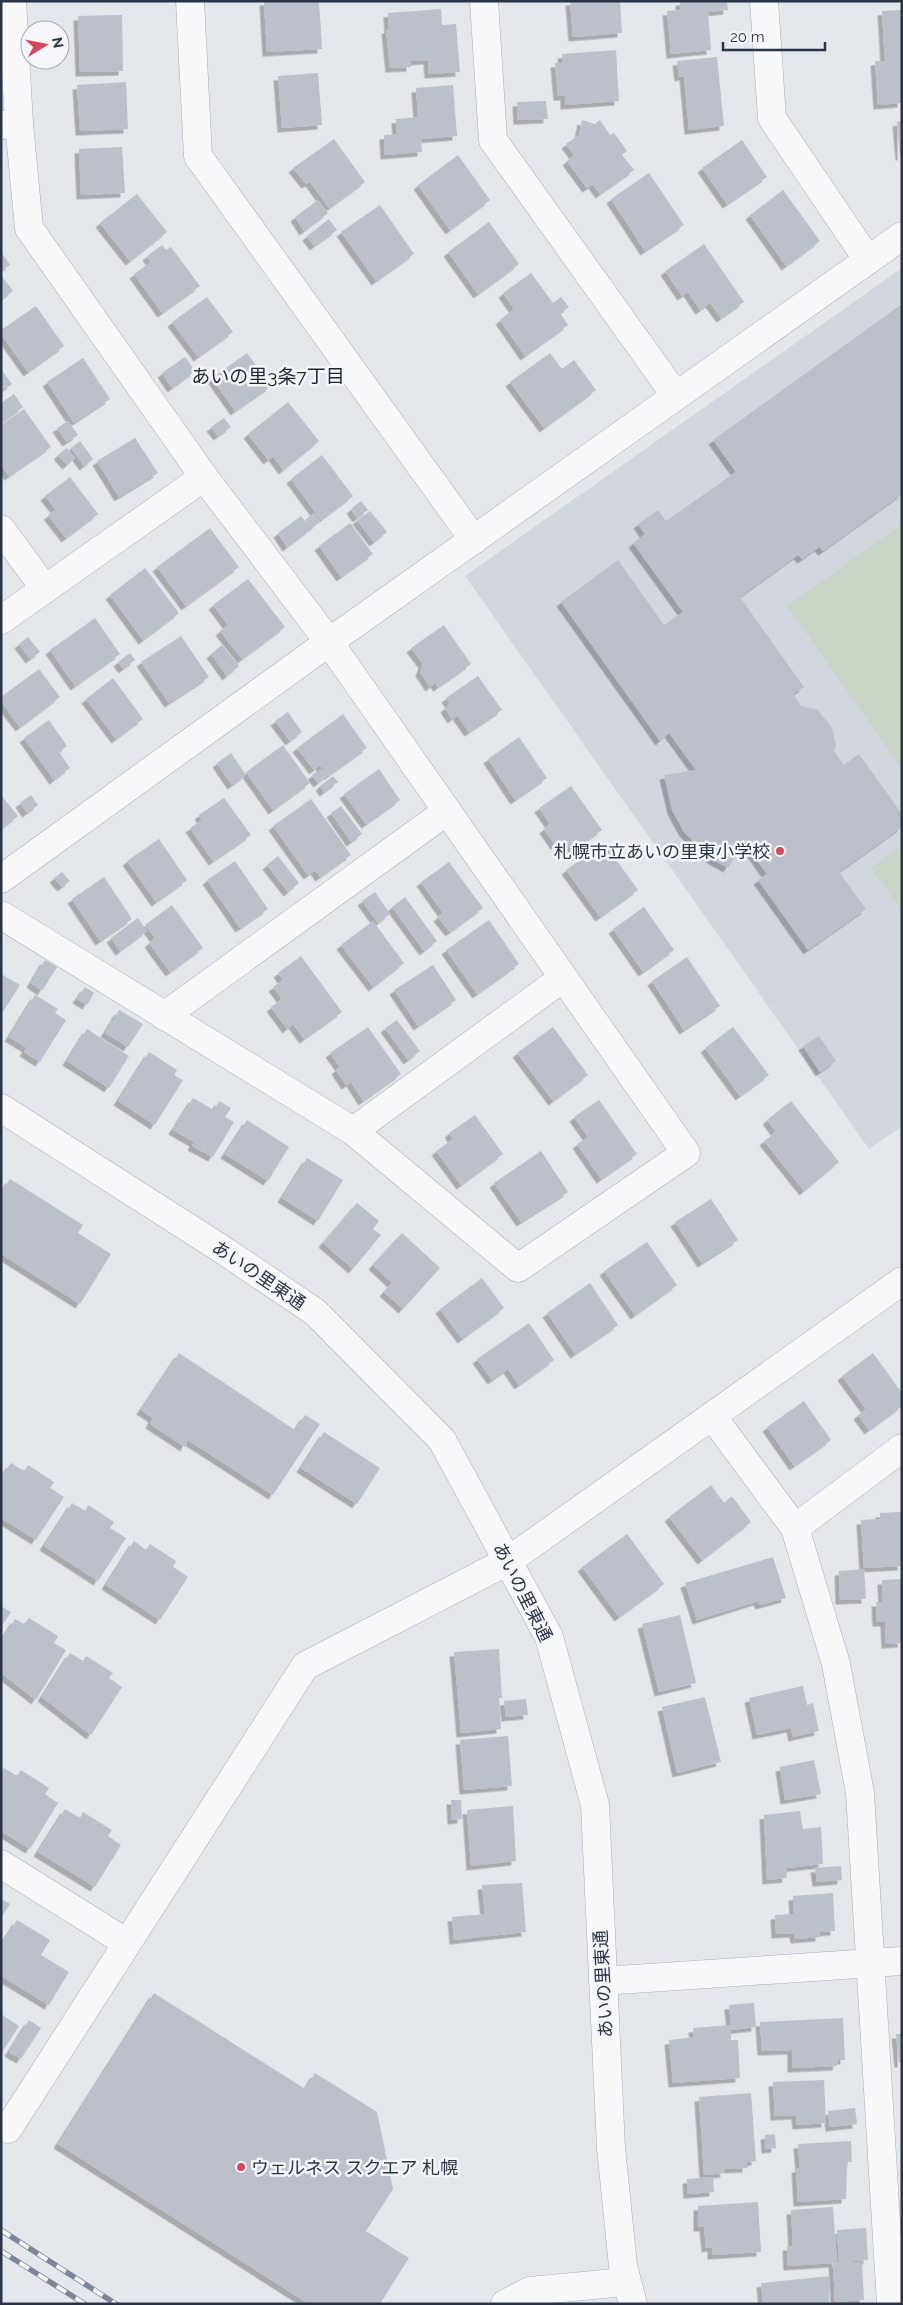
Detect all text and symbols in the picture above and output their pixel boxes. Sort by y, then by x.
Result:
north arrow [20,20,70,70]
scale bar [723,20,826,52]
text: 20 m [730,28,765,46]
text: N [49,36,67,49]
district label: あいの里3条7丁目 [191,365,345,387]
place label: 札幌市立あいの里東小学校 [554,841,770,862]
marker: 札幌市立あいの里東小学校 [774,845,786,857]
street label: あいの里東通 [208,1236,310,1314]
street label: あいの里東通 [489,1539,557,1645]
street label: あいの里東通 [590,1930,616,2038]
place label: ウェルネス スクエア 札幌 [251,2157,458,2178]
marker: ウェルネス スクエア 札幌 [235,2161,247,2173]

